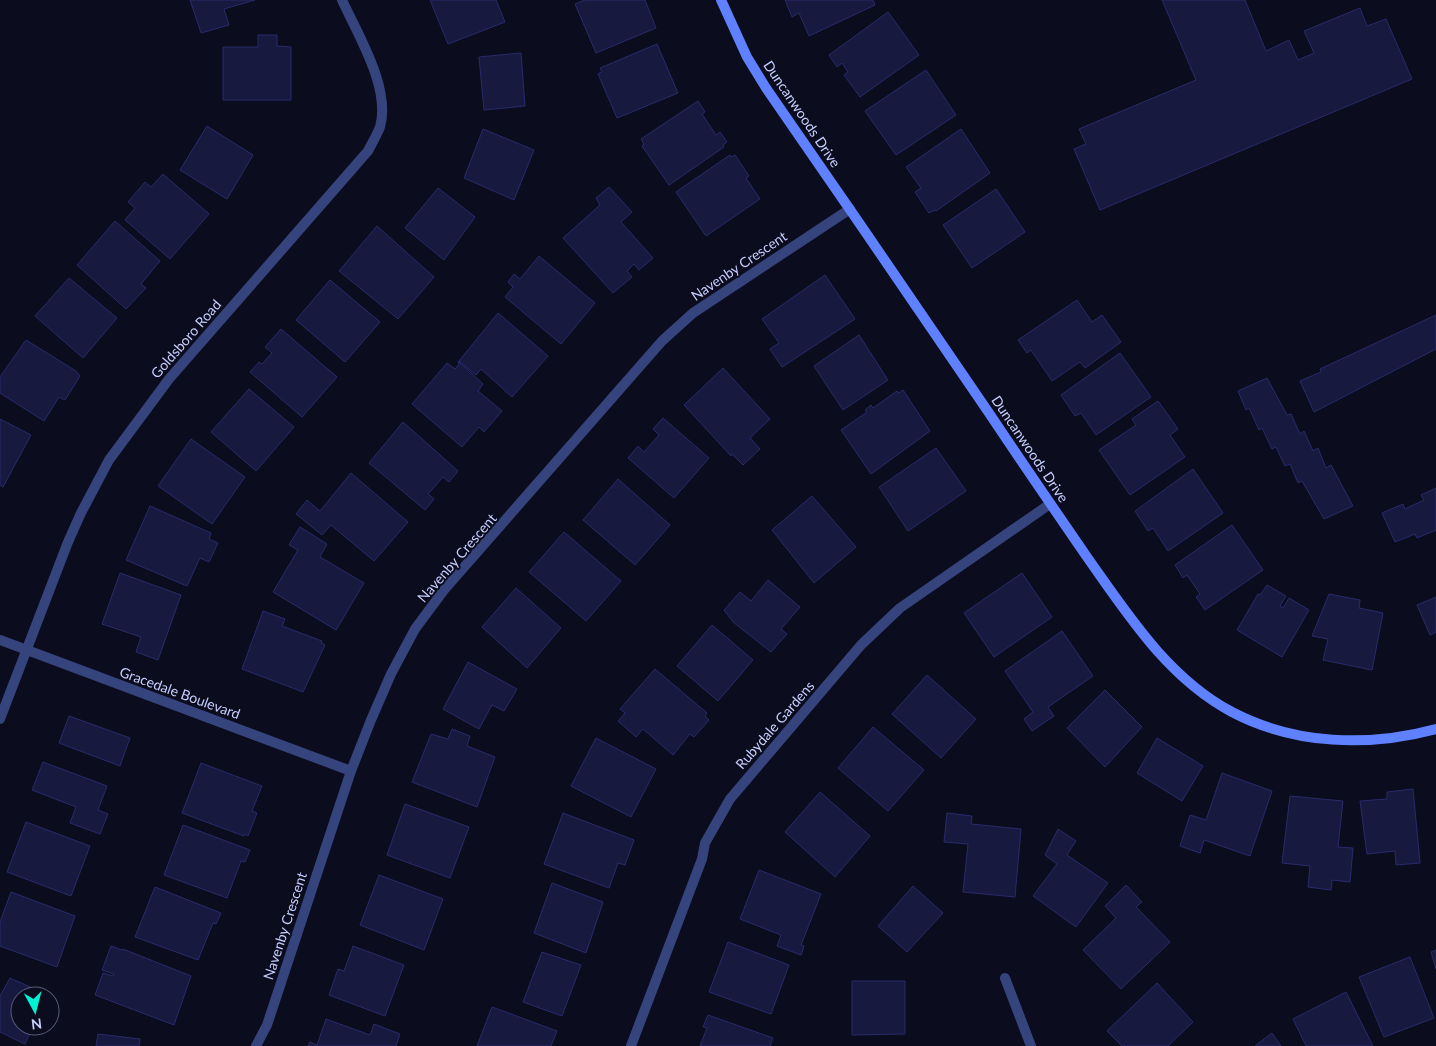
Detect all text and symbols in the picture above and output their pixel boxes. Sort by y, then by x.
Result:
street label: Duncanwoods Drive [760,57,844,170]
street label: Navenby Crescent [688,227,790,304]
street label: Goldsboro Road [147,296,224,381]
street label: Duncanwoods Drive [988,392,1072,505]
street label: Navenby Crescent [413,510,500,605]
street label: Gracedale Boulevard [118,663,243,722]
street label: Rubydale Gardens [732,677,817,772]
street label: Navenby Crescent [259,870,310,982]
north arrow [10,986,60,1036]
text: N [30,1015,43,1033]

